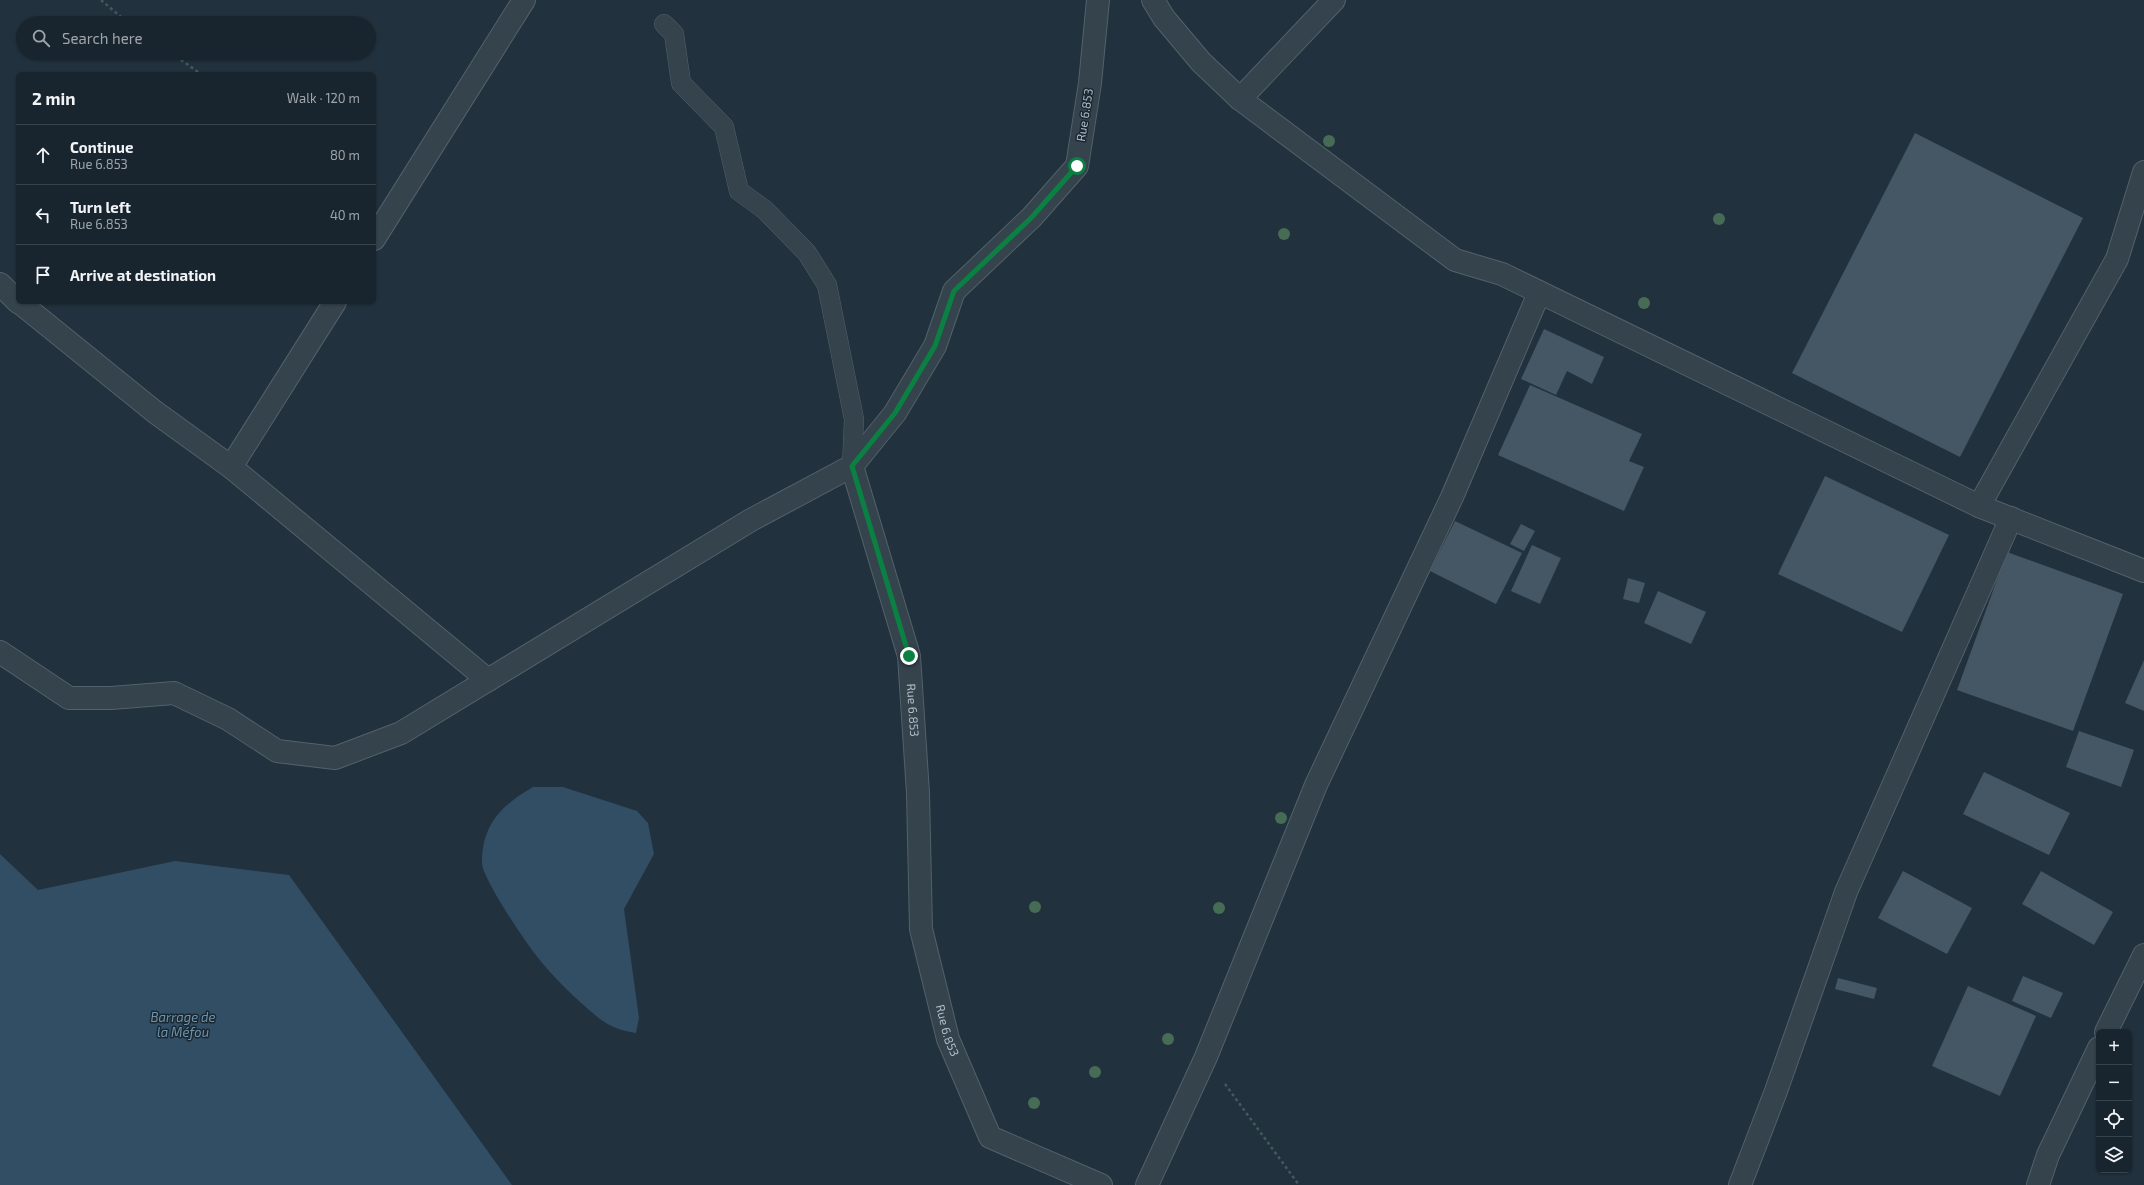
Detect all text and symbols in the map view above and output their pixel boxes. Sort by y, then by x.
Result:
search box [16,16,376,60]
icon: search [30,27,52,49]
text: Search here [62,29,143,47]
street label: Rue 6.853 [1073,87,1095,142]
text: 2 min [32,88,75,108]
text: Walk · 120 m [287,90,360,106]
text: Continue [70,138,133,156]
icon: ahead [32,144,54,166]
text: 80 m [330,147,360,163]
text: Rue 6.853 [70,156,128,172]
route start [1068,157,1086,175]
text: Turn left [70,198,131,216]
icon: left [32,204,54,226]
text: 40 m [330,207,360,223]
text: Rue 6.853 [70,216,128,232]
icon: arrive [32,264,54,286]
text: Arrive at destination [70,266,216,284]
route end [900,647,918,665]
street label: Rue 6.853 [905,683,922,737]
street label: Rue 6.853 [934,1003,963,1058]
water label: Barrage de la Méfou [151,1009,215,1040]
map controls [2096,1029,2132,1173]
button: + [2096,1029,2132,1065]
button: − [2096,1065,2132,1101]
button: locate [2096,1101,2132,1137]
button: layers [2096,1137,2132,1173]

